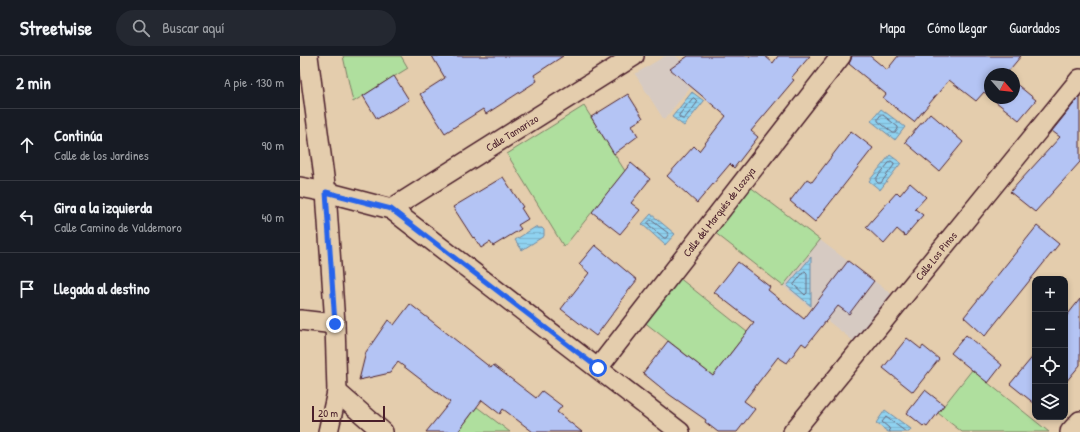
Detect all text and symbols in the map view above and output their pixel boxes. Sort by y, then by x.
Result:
search box [116,10,396,46]
text: Streetwise [20,15,92,41]
icon: search [130,17,152,39]
text: Buscar aquí [162,17,225,38]
text: Mapa [880,18,905,37]
text: Cómo llegar [927,18,987,37]
text: Guardados [1009,18,1060,37]
north arrow [984,68,1020,104]
text: 2 min [16,71,51,94]
text: A pie · 130 m [224,73,284,91]
street label: Calle Tamarizo [483,111,541,155]
text: Continúa [54,125,102,146]
icon: ahead [16,134,38,156]
text: 90 m [262,136,284,154]
text: Calle de los Jardines [54,146,149,164]
street label: Calle del Marqués de Lozoya [680,164,759,260]
text: Gira a la izquierda [54,197,152,218]
icon: left [16,206,38,228]
text: 40 m [261,208,284,226]
text: Calle Camino de Valdemoro [54,218,182,236]
street label: Calle Los Pinos [912,229,960,283]
map controls [1032,276,1068,420]
button: + [1032,276,1068,312]
icon: arrive [16,278,38,300]
text: Llegada al destino [54,278,150,299]
button: − [1032,312,1068,348]
route end [326,315,344,333]
button: locate [1032,348,1068,384]
route start [589,359,607,377]
button: layers [1032,384,1068,420]
scale bar [312,404,385,423]
text: 20 m [318,406,338,420]

